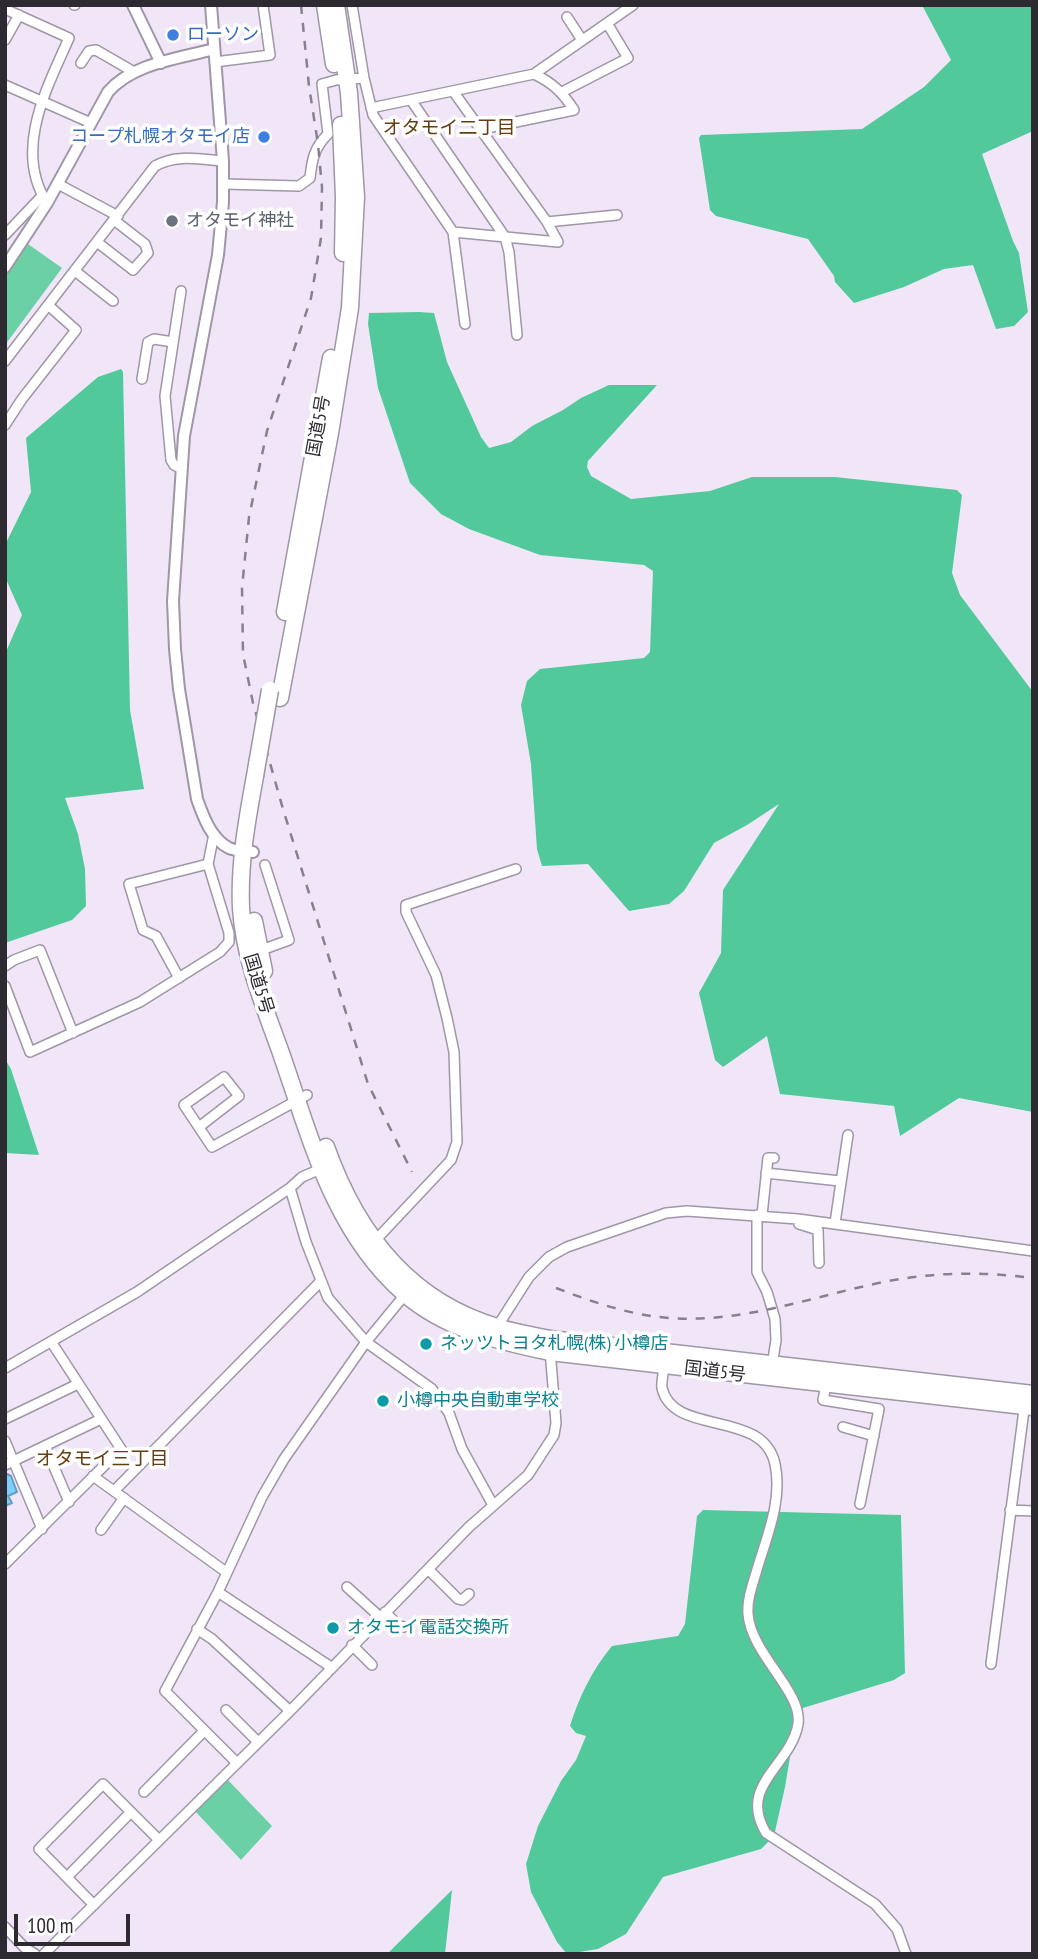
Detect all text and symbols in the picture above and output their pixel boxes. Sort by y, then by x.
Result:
place label: ローソン [187,24,259,46]
marker: ローソン [165,27,181,43]
district label: オタモイ二丁目 [383,118,515,140]
place label: コープ札幌オタモイ店 [70,126,250,148]
marker: コープ札幌オタモイ店 [256,129,272,145]
place label: オタモイ神社 [186,210,294,232]
marker: オタモイ神社 [164,213,180,229]
street label: 国道5号 [303,394,335,458]
street label: 国道5号 [239,951,277,1017]
place label: ネッツトヨタ札幌(株) 小樽店 [440,1333,668,1355]
marker: ネッツトヨタ札幌(株) 小樽店 [418,1336,434,1352]
street label: 国道5号 [683,1357,747,1387]
place label: 小樽中央自動車学校 [397,1390,559,1412]
marker: 小樽中央自動車学校 [375,1393,391,1409]
district label: オタモイ三丁目 [36,1449,168,1471]
place label: オタモイ電話交換所 [347,1617,509,1639]
marker: オタモイ電話交換所 [325,1620,341,1636]
scale bar [18,1899,133,1943]
text: 100 m [27,1912,73,1939]

